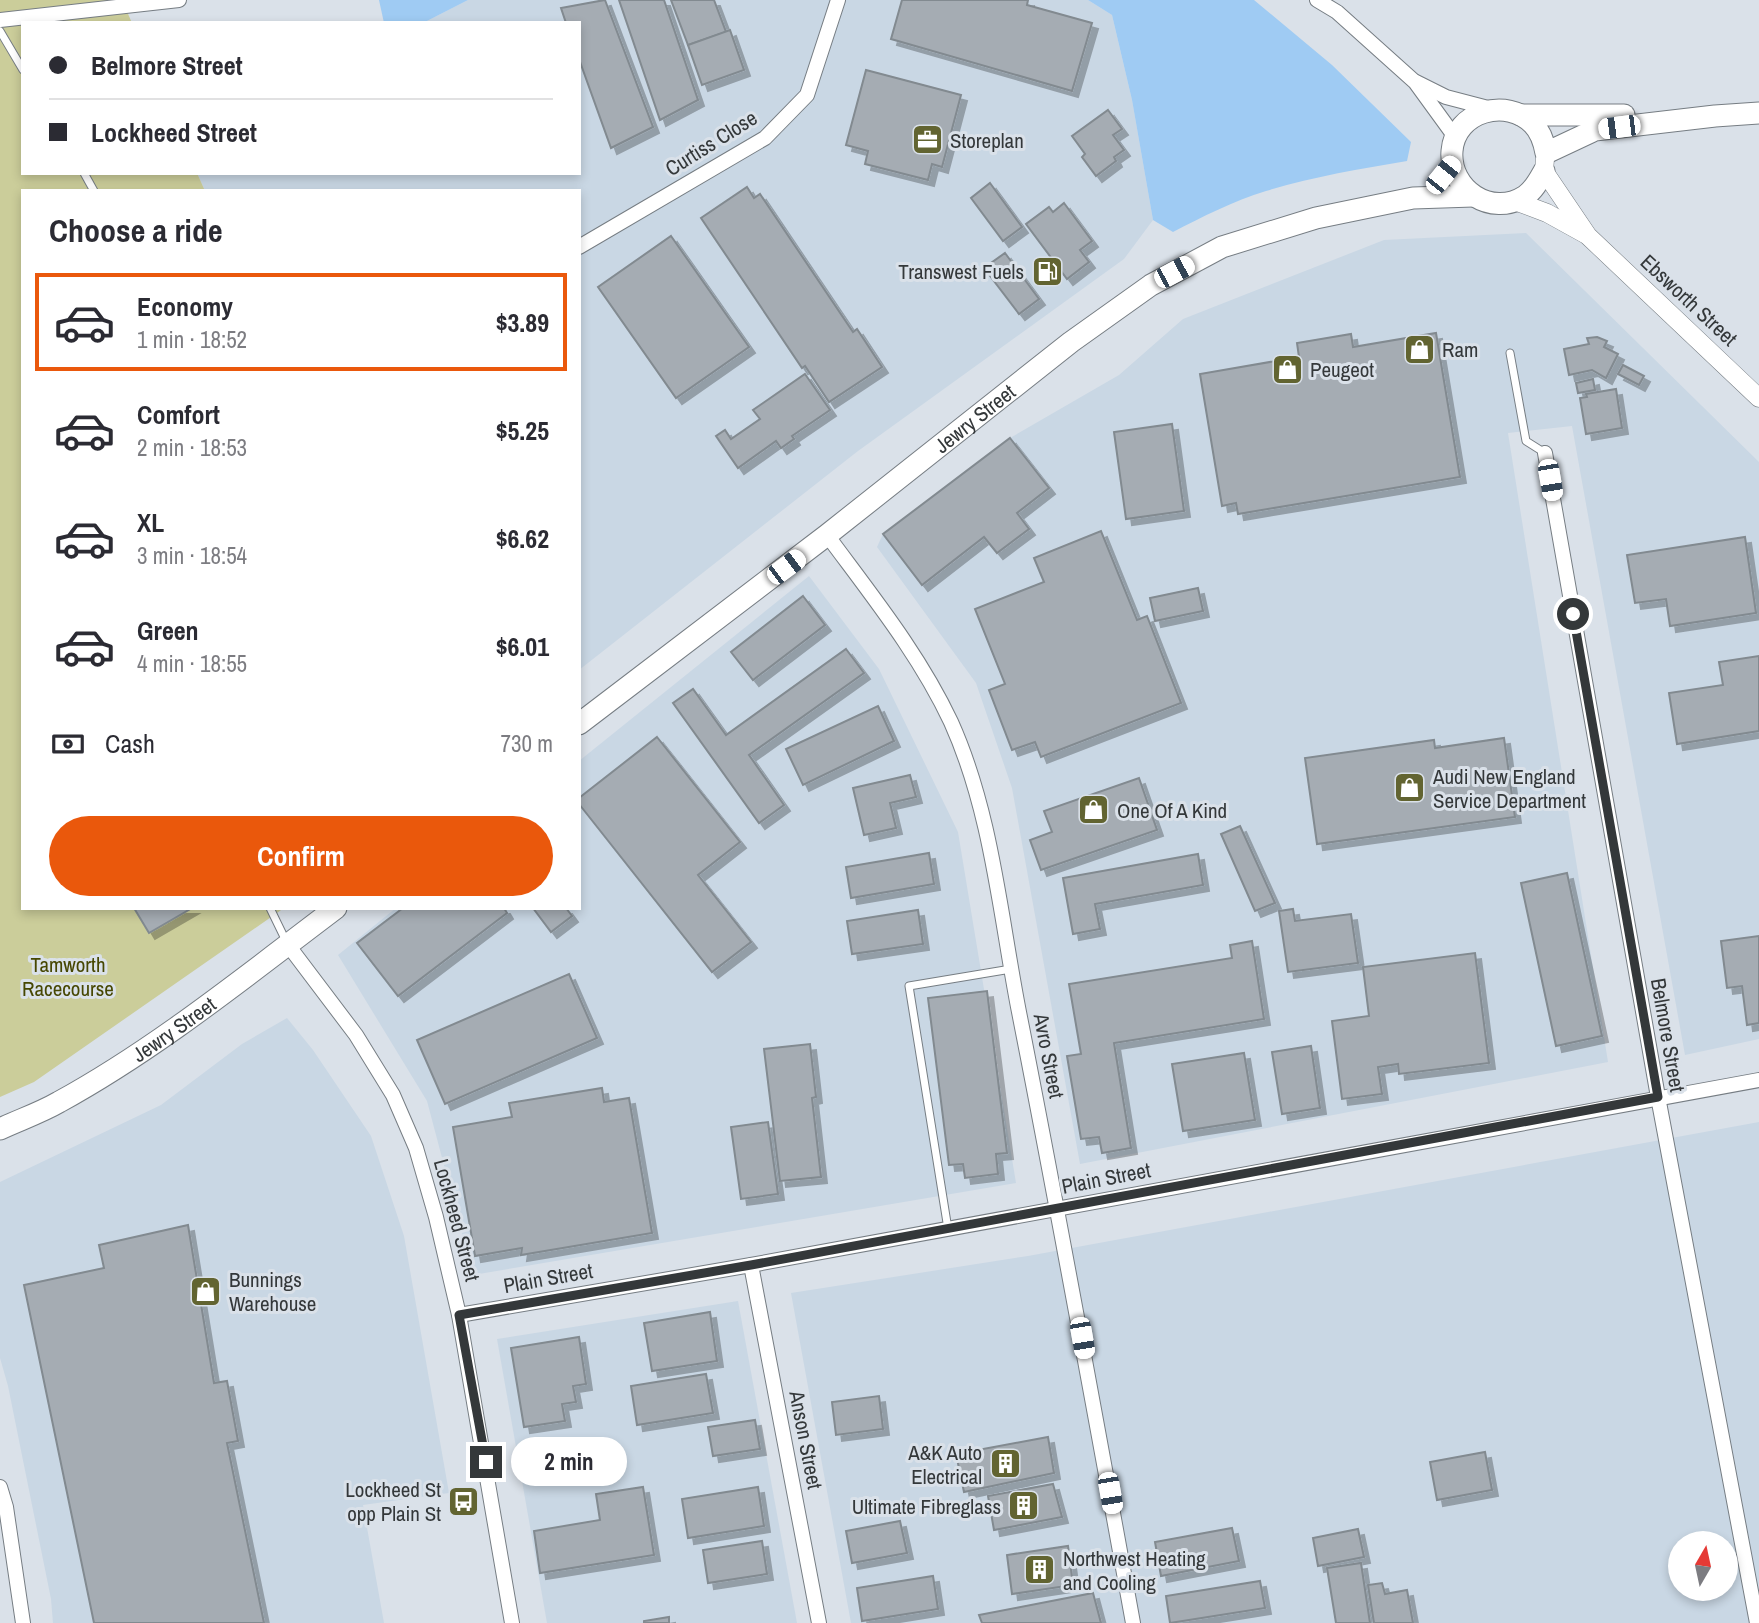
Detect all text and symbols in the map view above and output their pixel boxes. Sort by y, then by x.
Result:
text: Belmore Street [91,48,243,83]
street label: Curtiss Close [659,103,763,183]
car [1597,114,1642,140]
text: Lockheed Street [91,115,257,150]
office icon: Storeplan [910,123,944,157]
place label: Storeplan [950,126,1024,155]
car [1422,152,1465,198]
text: Choose a ride [49,209,223,252]
street label: Ebsworth Street [1634,248,1744,353]
car [1151,253,1198,291]
fuel station icon: Transwest Fuels [1030,254,1064,288]
place label: Transwest Fuels [898,257,1024,286]
text: Economy [137,289,233,324]
icon: car [53,291,116,354]
text: $3.89 [496,305,549,340]
text: 1 min · 18:52 [137,324,247,355]
shop icon: Ram [1402,332,1436,366]
place label: Ram [1442,335,1478,364]
shop icon: Peugeot [1270,352,1304,386]
place label: Peugeot [1310,355,1374,384]
street label: Jewry Street [928,377,1021,459]
text: Comfort [137,397,220,432]
icon: car [53,399,116,462]
text: $5.25 [496,413,549,448]
text: 2 min · 18:53 [137,432,247,463]
car [1537,457,1564,503]
text: XL [137,505,164,540]
icon: car [53,507,116,570]
text: $6.62 [496,521,549,556]
text: 3 min · 18:54 [137,540,247,571]
car [763,546,810,588]
route start [1557,598,1589,630]
text: Green [137,613,199,648]
icon: car [53,615,116,678]
text: $6.01 [496,629,549,664]
text: 4 min · 18:55 [137,648,247,679]
icon: cash [49,725,87,763]
text: Cash [105,726,155,761]
text: 730 m [501,728,553,759]
place label: Audi New England Service Department [1432,762,1586,815]
shop icon: Audi New England Service Department [1393,771,1427,805]
shop icon: One Of A Kind [1077,793,1111,827]
place label: One Of A Kind [1117,796,1227,825]
button: Confirm [49,816,553,896]
park label: Tamworth Racecourse [22,950,114,1003]
street label: Belmore Street [1644,976,1692,1094]
street label: Jewry Street [126,989,222,1068]
street label: Avro Street [1026,1010,1071,1101]
street label: Plain Street [1059,1155,1153,1201]
street label: Lockheed Street [427,1156,487,1285]
street label: Plain Street [501,1256,595,1300]
place label: Bunnings Warehouse [229,1265,316,1318]
shop icon: Bunnings Warehouse [189,1274,223,1308]
car [1069,1315,1096,1361]
street label: Anson Street [782,1387,830,1492]
callout: 2 min [510,1438,626,1486]
place label: A&K Auto Electrical [907,1438,982,1491]
route end [470,1446,502,1478]
text: 2 min [544,1446,594,1477]
building icon: A&K Auto Electrical [988,1447,1022,1481]
car [1097,1470,1124,1516]
place label: Lockheed St opp Plain St [345,1475,441,1528]
bus stop icon: Lockheed St opp Plain St [447,1484,481,1518]
building icon: Ultimate Fibreglass [1007,1489,1041,1523]
place label: Ultimate Fibreglass [852,1492,1001,1521]
north arrow [1668,1531,1738,1601]
map controls [1668,1531,1738,1601]
place label: Northwest Heating and Cooling [1063,1544,1206,1597]
building icon: Northwest Heating and Cooling [1023,1553,1057,1587]

